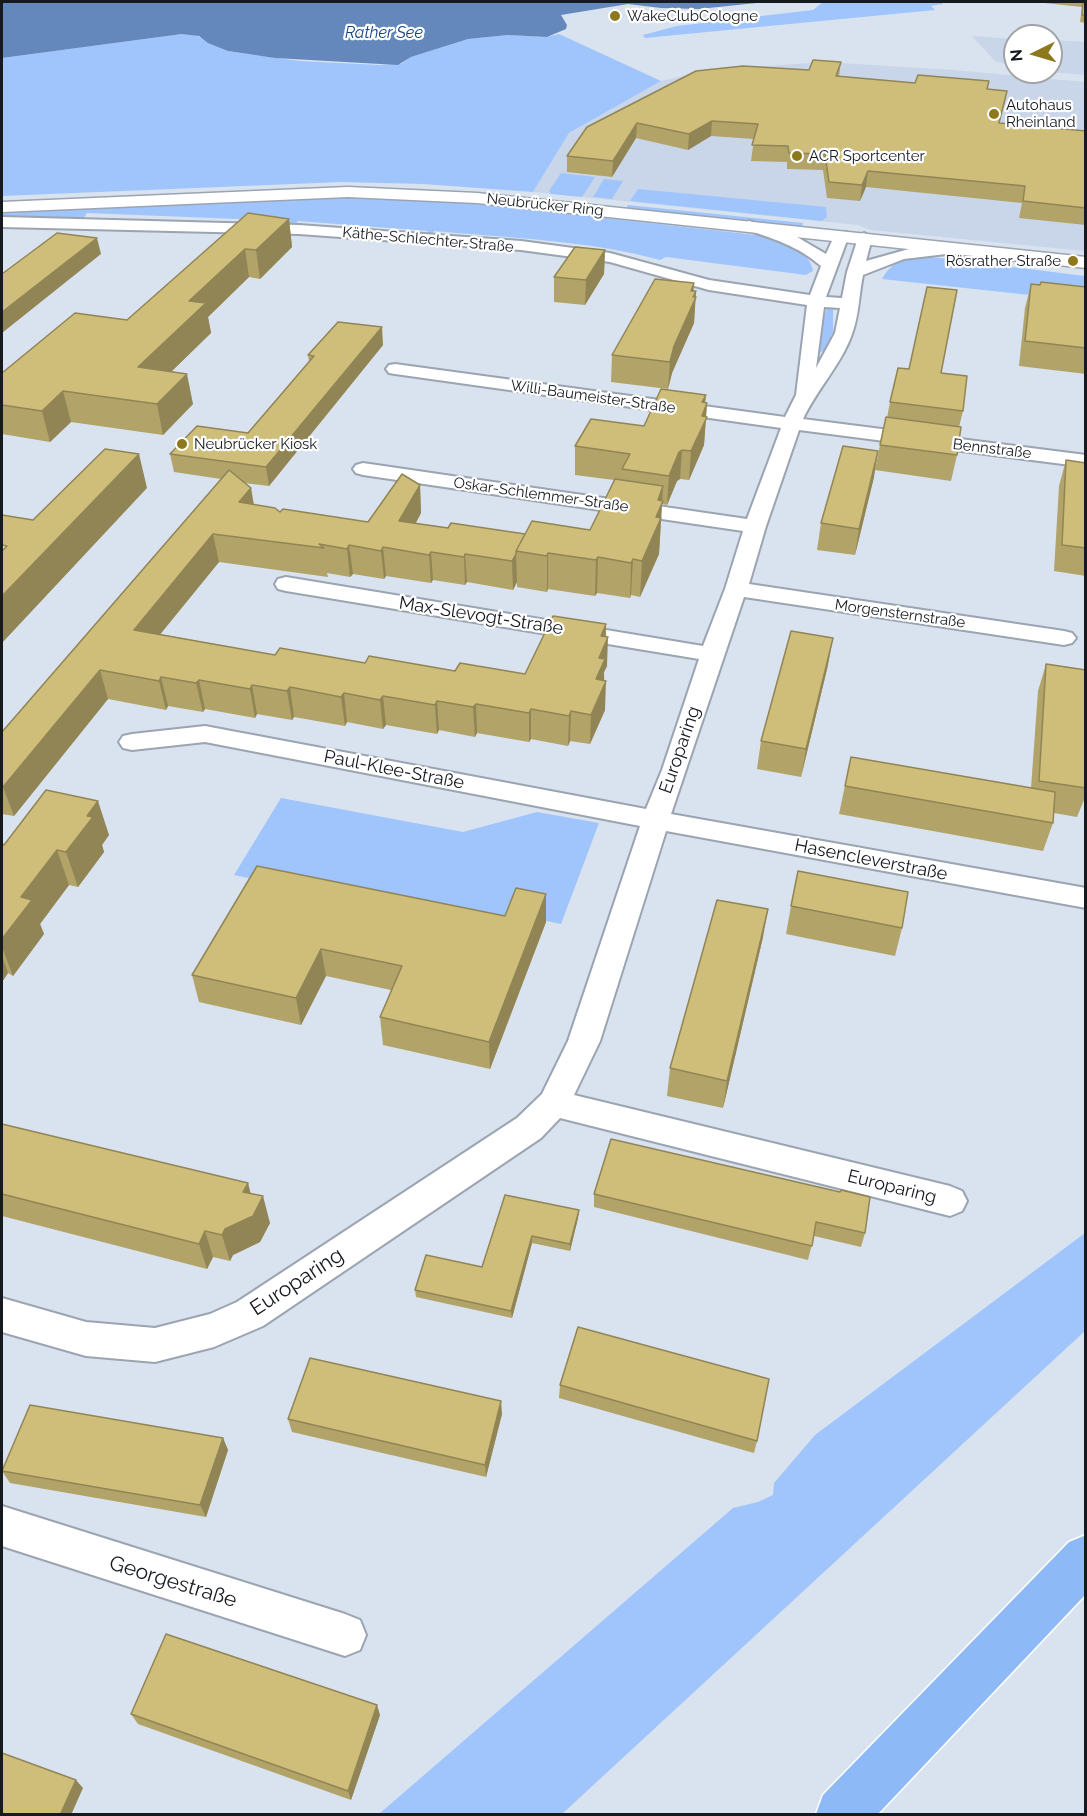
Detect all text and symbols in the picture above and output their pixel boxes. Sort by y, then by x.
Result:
place label: WakeClubCologne [627,7,758,25]
marker: WakeClubCologne [608,9,622,23]
water label: Rather See [345,23,423,43]
north arrow [1003,24,1063,84]
text: N [1007,49,1027,62]
place label: Autohaus Rheinland [1006,96,1076,131]
marker: Autohaus Rheinland [987,107,1001,121]
place label: ACR Sportcenter [809,147,925,165]
marker: ACR Sportcenter [790,149,804,163]
street label: Neubrücker Ring [486,190,604,220]
street label: Käthe-Schlechter-Straße [342,224,514,256]
place label: Rösrather Straße [946,252,1061,270]
marker: Rösrather Straße [1066,254,1080,268]
street label: Willi-Baumeister-Straße [509,377,677,417]
place label: Neubrücker Kiosk [194,435,317,453]
street label: Bennstraße [952,435,1032,463]
marker: Neubrücker Kiosk [175,437,189,451]
street label: Oskar-Schlemmer-Straße [452,474,630,516]
street label: Max-Slevogt-Straße [397,592,565,640]
street label: Morgensternstraße [834,596,966,632]
street label: Europaring [655,703,705,797]
street label: Paul-Klee-Straße [322,746,466,794]
street label: Hasencleverstraße [793,835,949,885]
street label: Europaring [845,1166,939,1208]
street label: Europaring [246,1243,348,1321]
street label: Georgestraße [106,1551,240,1613]

